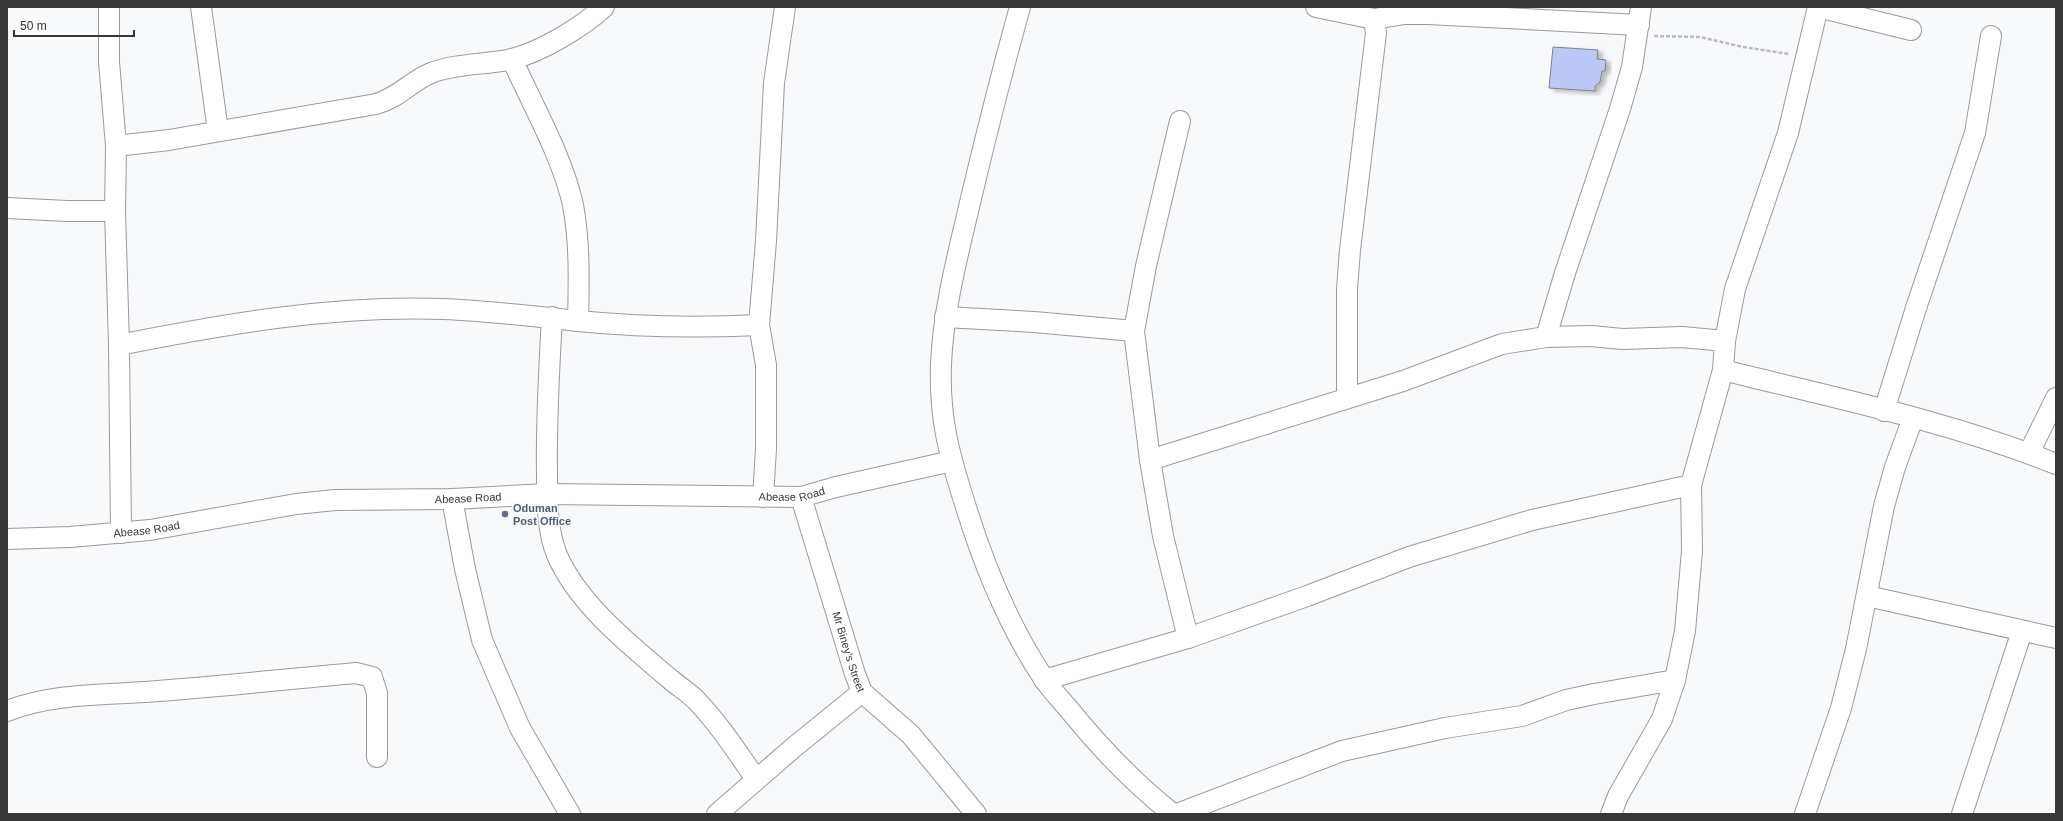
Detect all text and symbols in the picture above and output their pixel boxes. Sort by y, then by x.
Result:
scale bar [14,12,134,38]
text: 50 m [20,19,47,33]
street label: Abease Road [759,485,826,503]
street label: Abease Road [435,490,502,505]
place label: Oduman Post Office [513,502,571,527]
marker: Oduman Post Office [500,509,510,519]
street label: Abease Road [113,519,181,539]
street label: Mr Biney’s Street [830,610,867,694]

